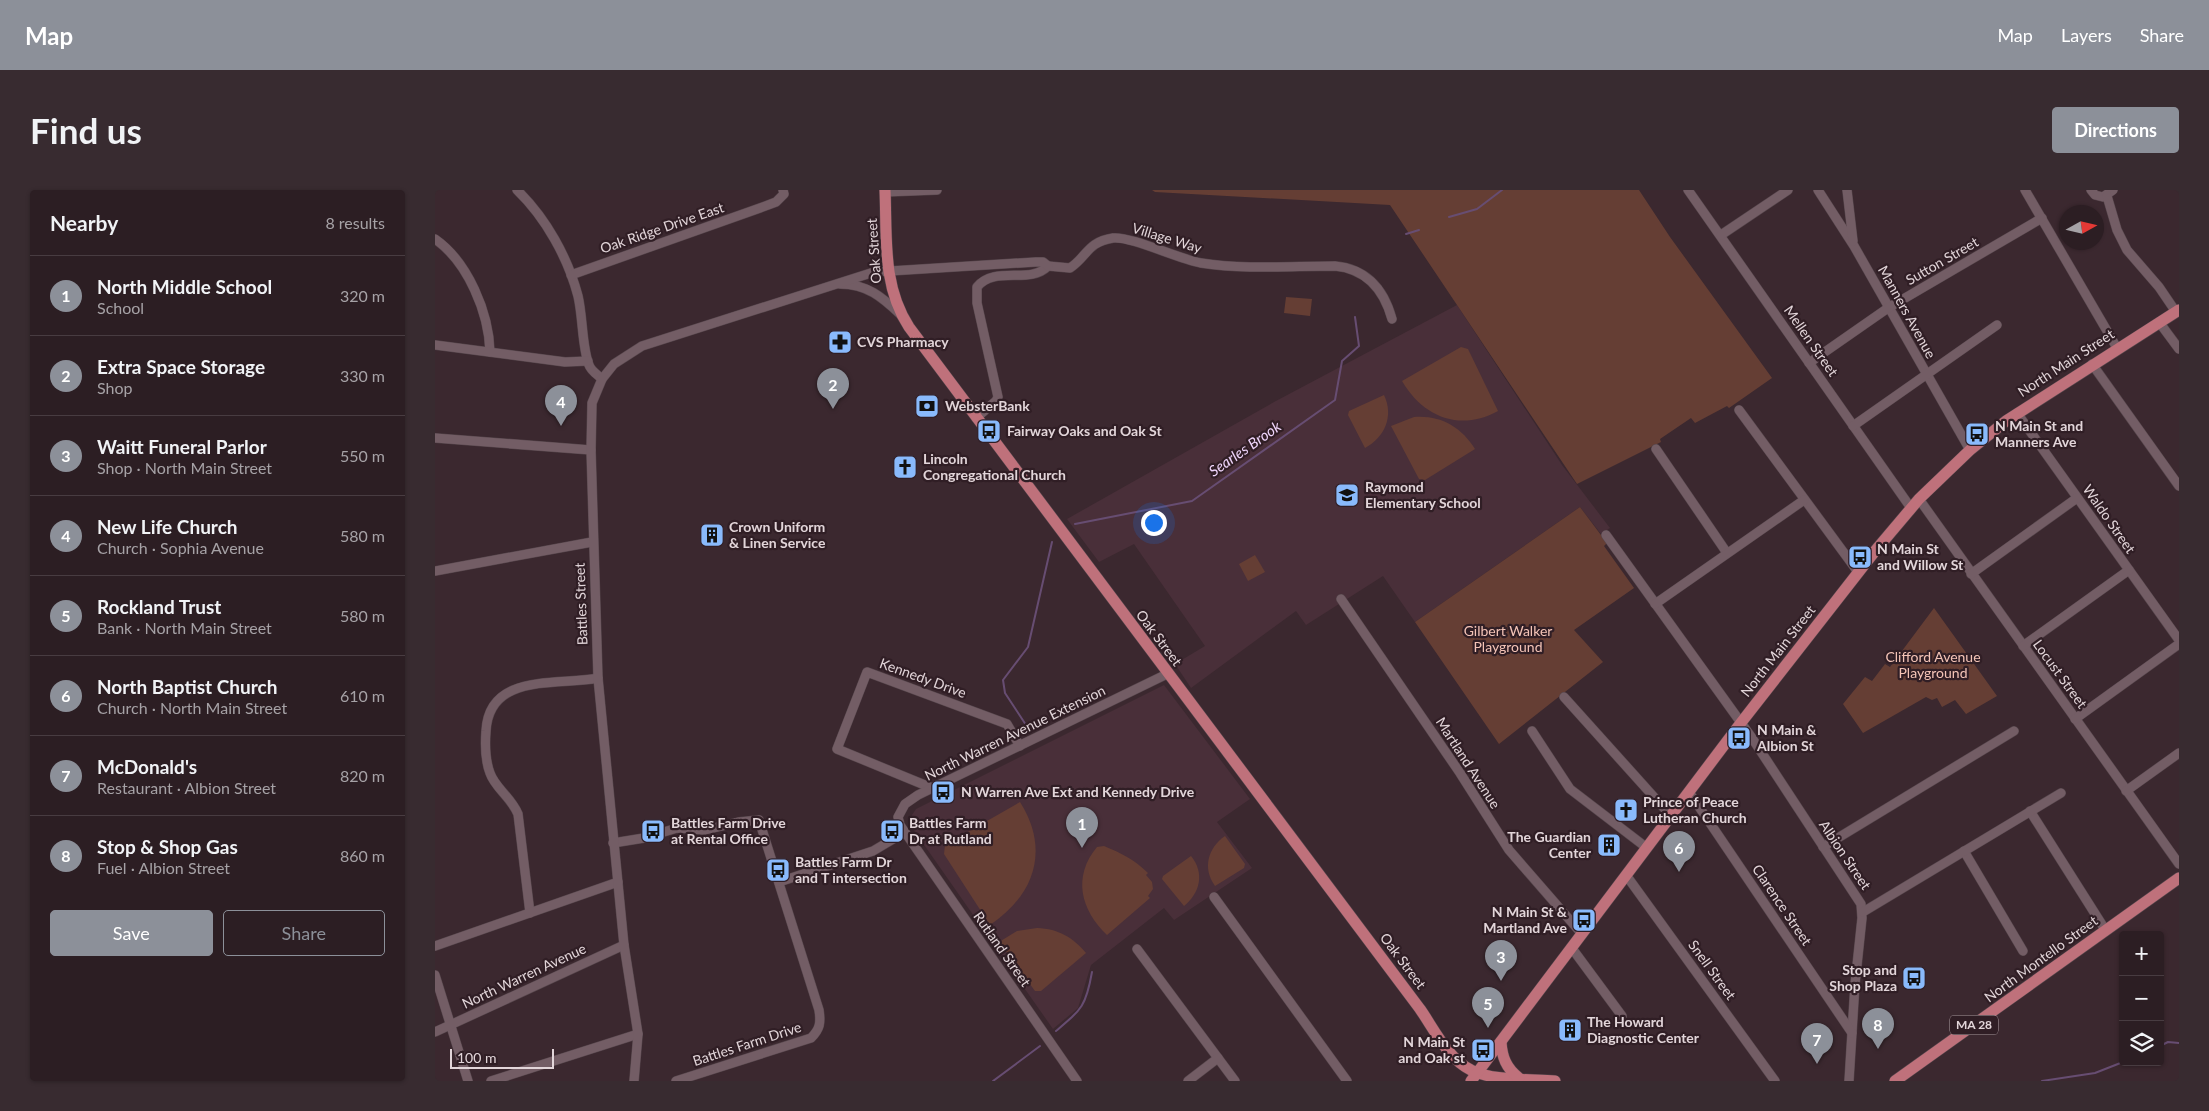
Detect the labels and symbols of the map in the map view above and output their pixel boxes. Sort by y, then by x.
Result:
street label: Oak Ridge Drive East [598,198,726,257]
north arrow [2059,205,2104,250]
street label: Oak Street [863,218,884,284]
street label: Village Way [1130,219,1205,256]
street label: Sutton Street [1902,233,1981,288]
street label: Manners Avenue [1875,262,1940,361]
street label: Mellen Street [1781,302,1842,379]
street label: North Main Street [2014,325,2117,400]
pharmacy icon: CVS Pharmacy [827,329,853,355]
place label: CVS Pharmacy [857,333,949,350]
pin: 2 [817,368,849,409]
pin: 4 [545,385,577,426]
bank icon: WebsterBank [914,393,940,419]
place label: WebsterBank [945,397,1030,414]
water label: Searles Brook [1205,416,1285,480]
place label: N Main St and Manners Ave [1995,417,2083,450]
bus stop icon: Fairway Oaks and Oak St [976,418,1002,444]
bus stop icon: N Main St and Manners Ave [1964,421,1990,447]
place label: Fairway Oaks and Oak St [1007,422,1162,439]
place label: Lincoln Congregational Church [923,450,1066,483]
church icon: Lincoln Congregational Church [892,454,918,480]
place label: Raymond Elementary School [1365,478,1481,511]
street label: Waldo Street [2079,481,2139,556]
school or university icon: Raymond Elementary School [1334,482,1360,508]
your location [1141,510,1167,536]
place label: Crown Uniform & Linen Service [729,518,826,551]
building icon: Crown Uniform & Linen Service [699,522,725,548]
place label: N Main St and Willow St [1877,540,1964,573]
bus stop icon: N Main St and Willow St [1847,544,1873,570]
street label: Battles Street [571,562,590,646]
street label: North Main Street [1737,602,1819,700]
street label: Oak Street [1133,606,1186,669]
park label: Gilbert Walker Playground [1464,622,1552,655]
street label: Locust Street [2030,636,2091,711]
park label: Clifford Avenue Playground [1885,648,1981,681]
street label: Kennedy Drive [878,654,969,701]
street label: North Warren Avenue Extension [922,681,1108,784]
street label: Martland Avenue [1433,714,1504,811]
place label: N Main & Albion St [1756,721,1817,754]
bus stop icon: N Main & Albion St [1726,725,1752,751]
bus stop icon: N Warren Ave Ext and Kennedy Drive [930,779,956,805]
place label: N Warren Ave Ext and Kennedy Drive [961,783,1195,800]
place label: Prince of Peace Lutheran Church [1643,793,1747,826]
church icon: Prince of Peace Lutheran Church [1613,797,1639,823]
pin: 1 [1066,807,1098,848]
place label: Battles Farm Drive at Rental Office [671,814,786,847]
place label: Battles Farm Dr at Rutland [909,814,992,847]
street label: Albion Street [1816,817,1875,893]
bus stop icon: Battles Farm Drive at Rental Office [640,818,666,844]
bus stop icon: Battles Farm Dr at Rutland [879,818,905,844]
place label: The Guardian Center [1507,828,1592,861]
pin: 6 [1663,831,1695,872]
building icon: The Guardian Center [1596,832,1622,858]
place label: Battles Farm Dr and T intersection [795,853,907,886]
bus stop icon: Battles Farm Dr and T intersection [765,857,791,883]
street label: Clarence Street [1749,861,1816,948]
place label: N Main St & Martland Ave [1483,903,1568,936]
bus stop icon: N Main St & Martland Ave [1571,907,1597,933]
street label: Rutland Street [970,908,1035,989]
street label: North Montello Street [1981,912,2101,1005]
street label: Oak Street [1377,929,1430,992]
street label: Snell Street [1685,937,1740,1003]
street label: North Warren Avenue [459,939,589,1012]
pin: 3 [1485,940,1517,981]
place label: Stop and Shop Plaza [1829,961,1897,994]
bus stop icon: Stop and Shop Plaza [1901,965,1927,991]
pin: 5 [1472,987,1504,1028]
pin: 8 [1862,1008,1894,1049]
place label: The Howard Diagnostic Center [1587,1013,1700,1046]
road number: MA 28 [1950,1016,1998,1034]
building icon: The Howard Diagnostic Center [1557,1017,1583,1043]
street label: Battles Farm Drive [690,1018,803,1069]
pin: 7 [1801,1023,1833,1064]
place label: N Main St and Oak st [1398,1033,1466,1066]
bus stop icon: N Main St and Oak st [1470,1037,1496,1063]
scale bar [450,1046,554,1069]

